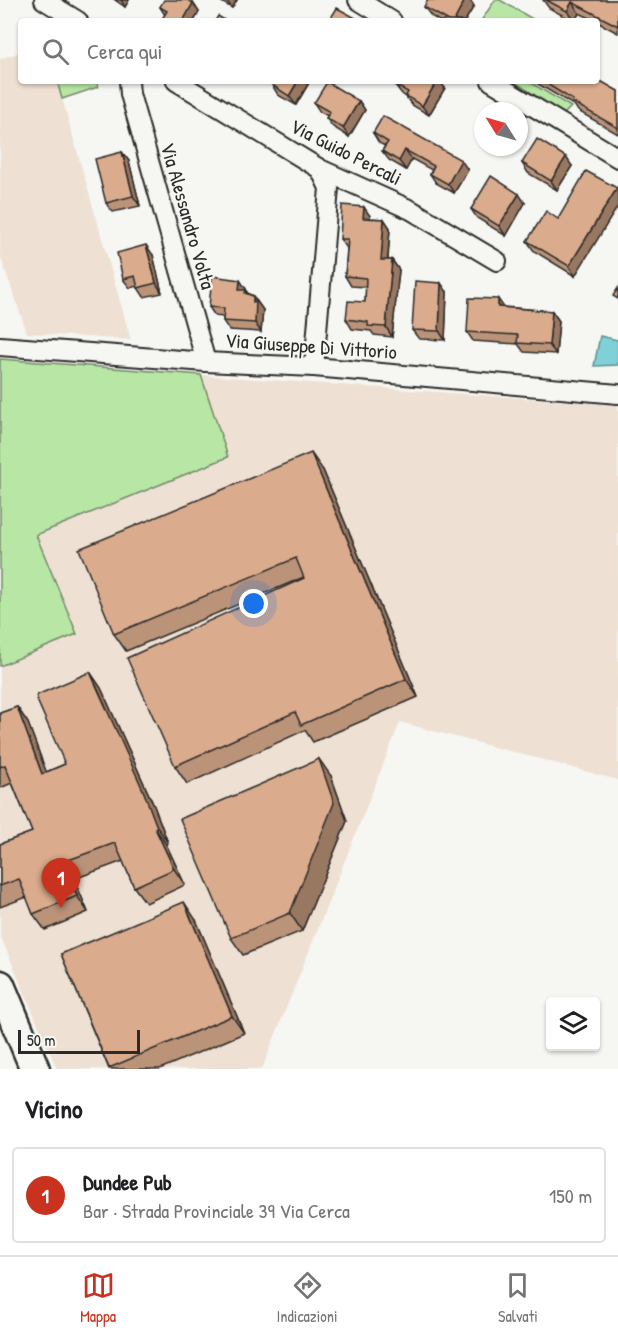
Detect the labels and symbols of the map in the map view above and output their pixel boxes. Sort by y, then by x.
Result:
north arrow [474,102,528,156]
street label: Via Guido Percali [286,112,406,191]
street label: Via Alessandro Volta [155,140,222,292]
street label: Via Giuseppe Di Vittorio [224,326,398,365]
your location [239,589,268,618]
pin: 1 [42,858,80,908]
scale bar [18,1027,140,1054]

